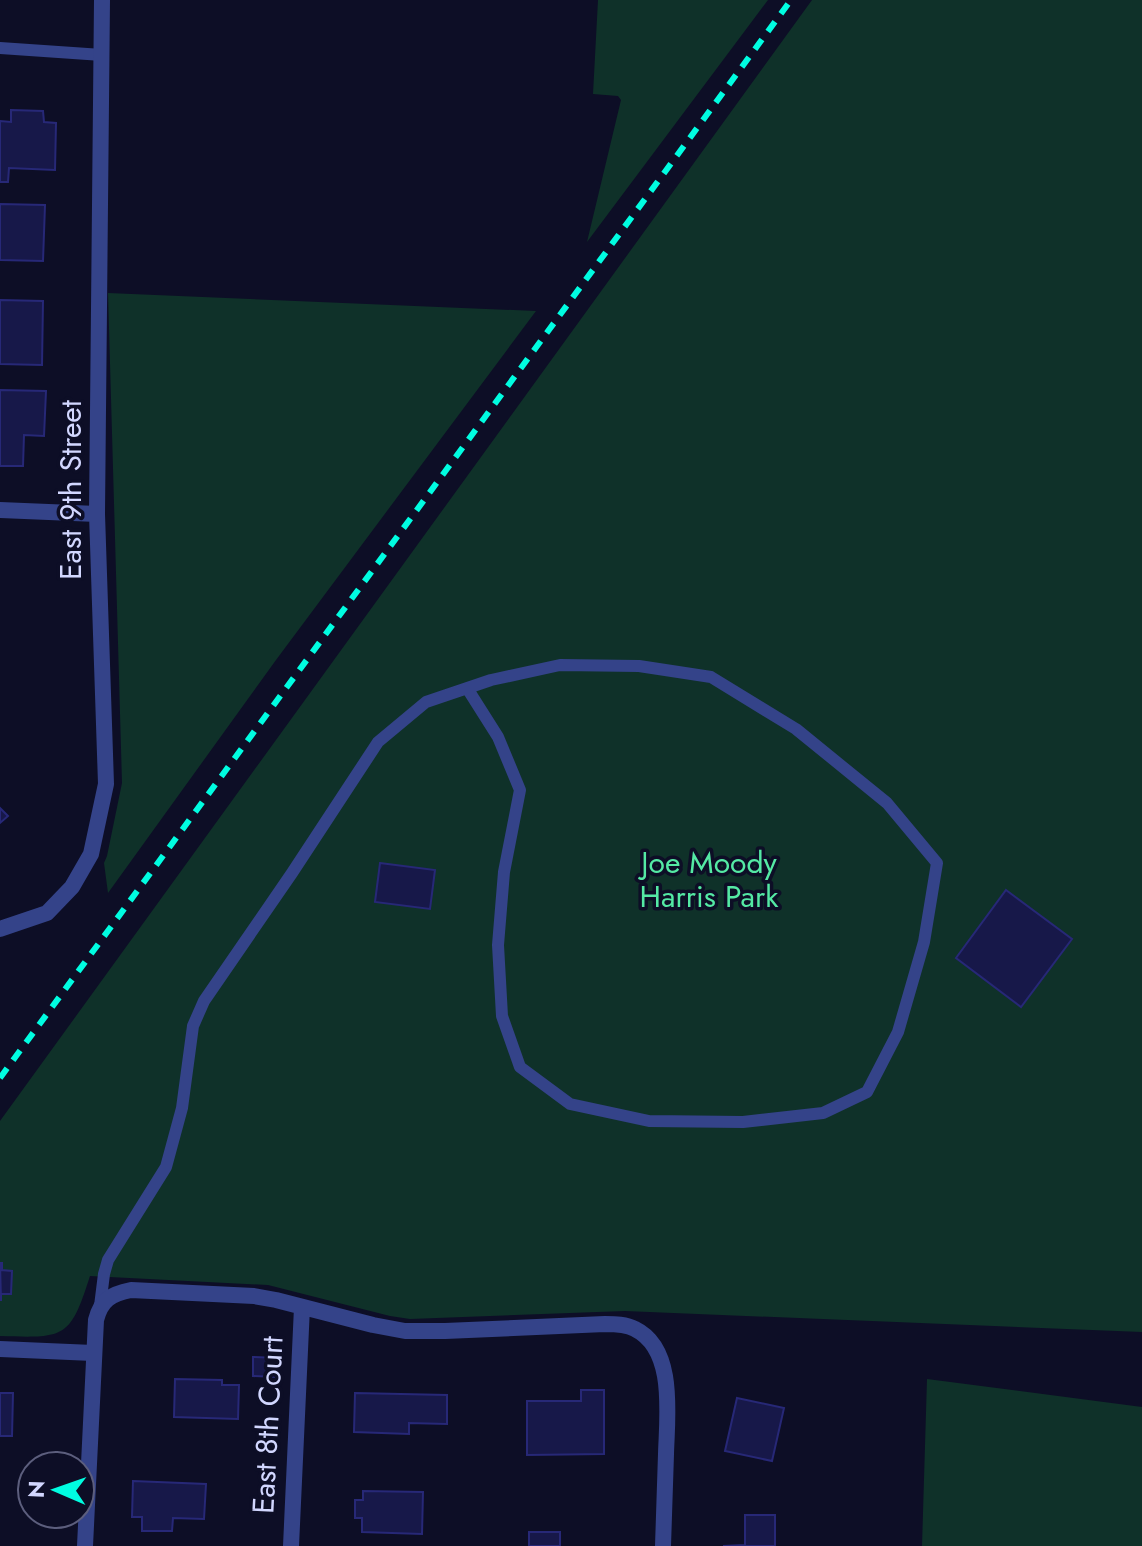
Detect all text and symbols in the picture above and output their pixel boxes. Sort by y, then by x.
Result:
street label: East 9th Street [49,399,92,580]
park label: Joe Moody Harris Park [637,841,779,918]
street label: East 8th Court [241,1334,294,1515]
north arrow [16,1450,96,1530]
text: N [20,1480,52,1499]

